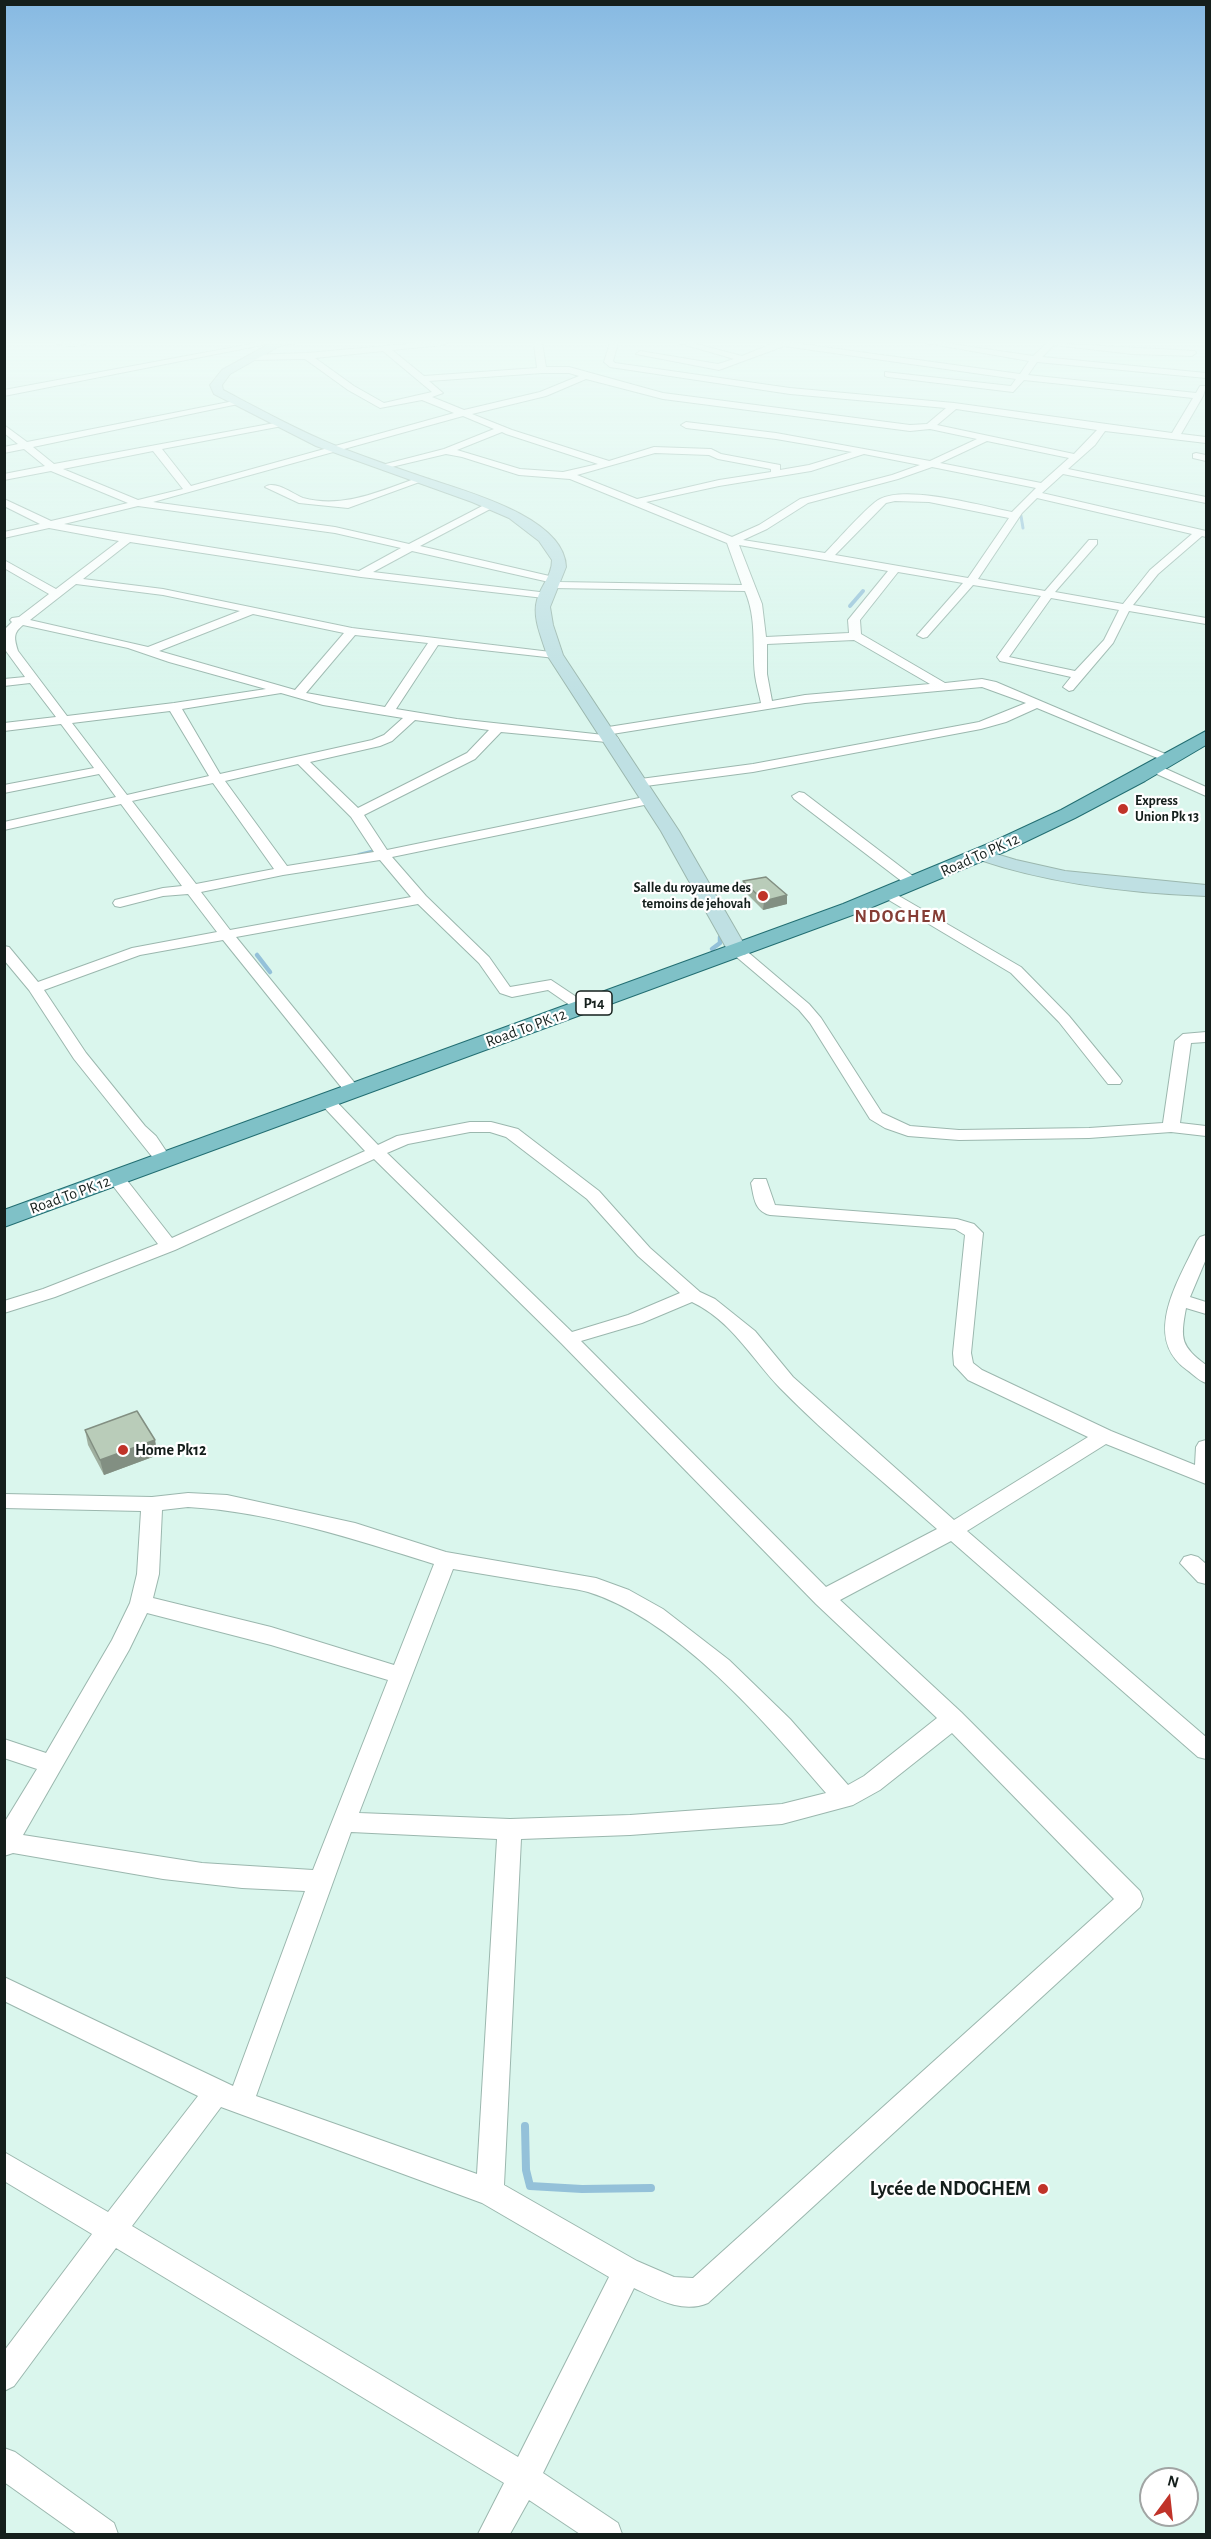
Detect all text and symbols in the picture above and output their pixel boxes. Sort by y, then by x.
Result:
place label: Express Union Pk 13 [1135,793,1199,826]
marker: Express Union Pk 13 [1116,802,1130,816]
street label: Road To PK 12 [938,829,1022,881]
place label: Salle du royaume des temoins de jehovah [634,880,751,912]
marker: Salle du royaume des temoins de jehovah [756,889,770,903]
district label: NDOGHEM [854,906,948,928]
road number: P14 [576,991,612,1015]
street label: Road To PK 12 [483,1005,569,1051]
street label: Road To PK 12 [27,1172,113,1218]
place label: Home Pk12 [135,1440,207,1460]
marker: Home Pk12 [116,1443,130,1457]
place label: Lycée de NDOGHEM [870,2177,1031,2201]
marker: Lycée de NDOGHEM [1036,2182,1050,2196]
north arrow [1139,2467,1199,2527]
text: N [1166,2472,1181,2491]

